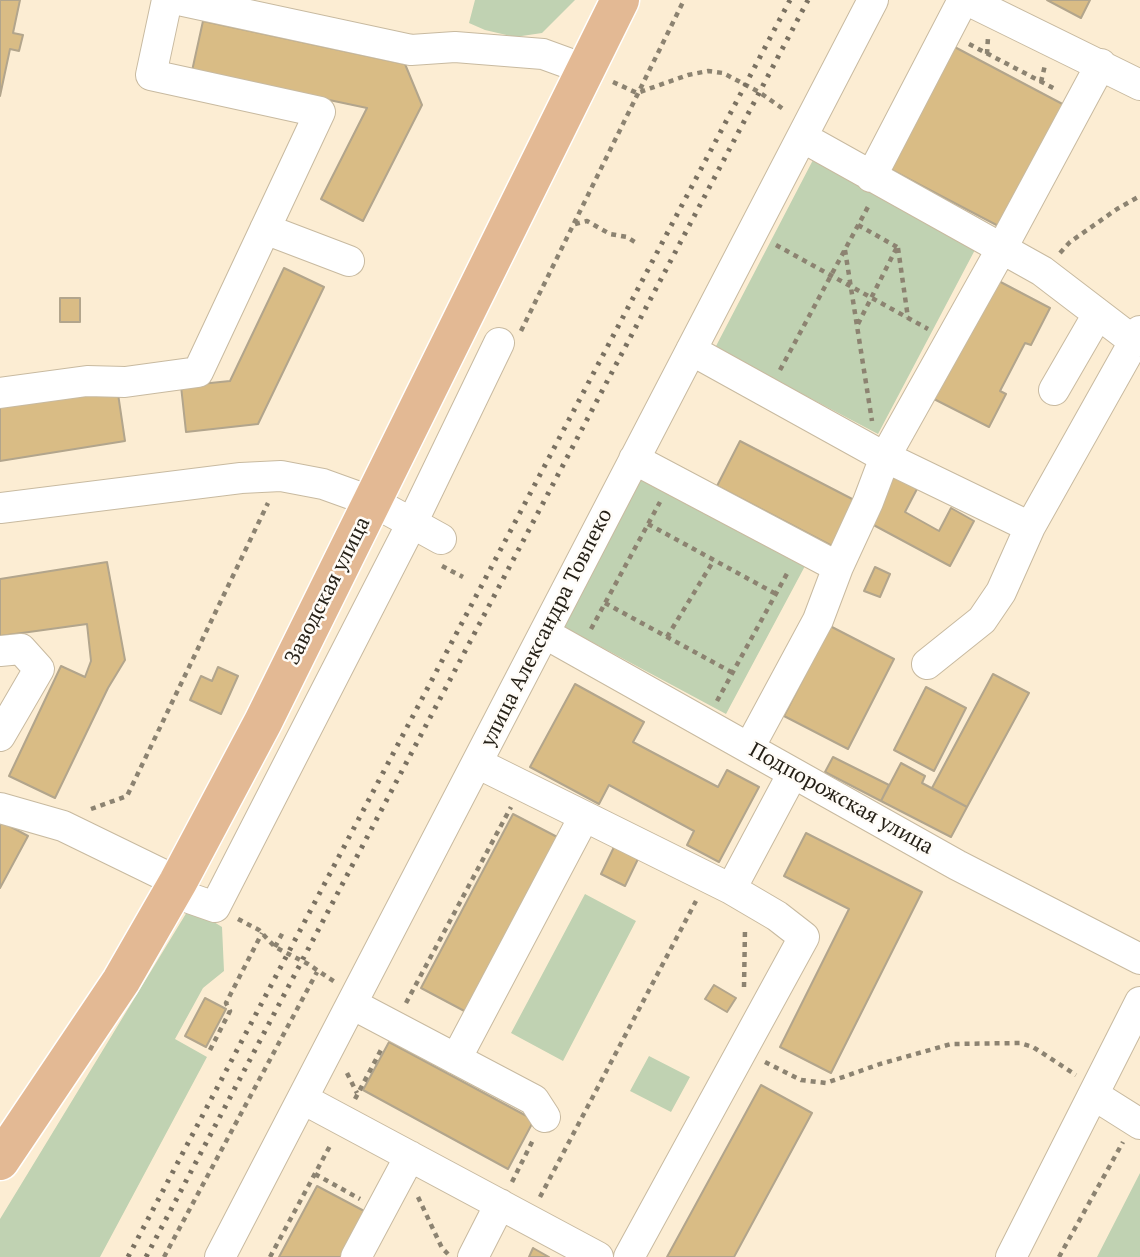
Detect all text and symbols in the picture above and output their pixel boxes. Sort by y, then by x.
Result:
street label: улица Александра Товпеко [476,505,618,751]
street label: Заводская улица [280,513,376,669]
street label: Подпорожская улица [745,738,937,860]

